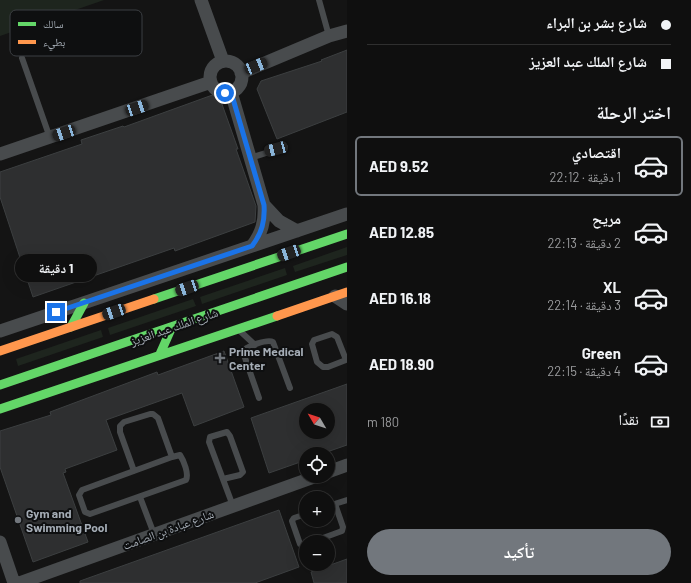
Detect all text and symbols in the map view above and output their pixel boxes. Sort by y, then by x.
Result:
legend [10,10,142,56]
text: شارع بشر بن البراء [546,13,647,31]
text: سالك [43,17,63,30]
text: بطيء [43,35,65,51]
text: شارع الملك عبد العزيز [529,52,647,70]
car [243,56,269,76]
route start [216,84,234,102]
car [124,98,150,118]
text: اختر الرحلة [596,101,671,123]
car [51,123,77,143]
car [263,140,289,158]
text: اقتصادي [572,143,621,161]
icon: car [633,148,669,184]
text: AED 9.52 [369,157,429,175]
text: 1 دقيقة · 22:12 [550,169,621,185]
text: مريح [592,209,621,227]
icon: car [633,214,669,250]
text: AED 12.85 [369,223,434,241]
text: 2 دقيقة · 22:13 [547,235,621,251]
car [276,243,302,263]
callout: 1 دقيقة [15,254,97,282]
text: 1 دقيقة [39,260,73,276]
car [174,278,200,298]
text: XL [603,278,621,296]
icon: car [633,280,669,316]
text: AED 16.18 [369,289,431,307]
text: 3 دقيقة · 22:14 [547,297,621,313]
car [101,302,127,322]
route end [47,303,65,321]
street label: شارع الملك عبد العزيز [127,304,220,350]
place label: Prime Medical Center [229,344,304,372]
text: Green [582,344,621,362]
icon: car [633,346,669,382]
marker: Prime Medical Center [214,352,226,364]
text: AED 18.90 [369,355,434,373]
text: 4 دقيقة · 22:15 [547,363,621,379]
north arrow [299,403,335,439]
map controls [299,403,335,571]
text: نقدًا [618,410,639,428]
icon: cash [649,411,671,433]
text: 180 m [367,414,399,430]
button: locate [299,447,335,483]
button: + [299,491,335,527]
place label: Gym and Swimming Pool [26,506,108,534]
street label: شارع عبادة بن الصامت [121,506,216,554]
marker: Gym and Swimming Pool [13,515,23,525]
button: تأكيد [367,529,671,575]
button: − [299,535,335,571]

